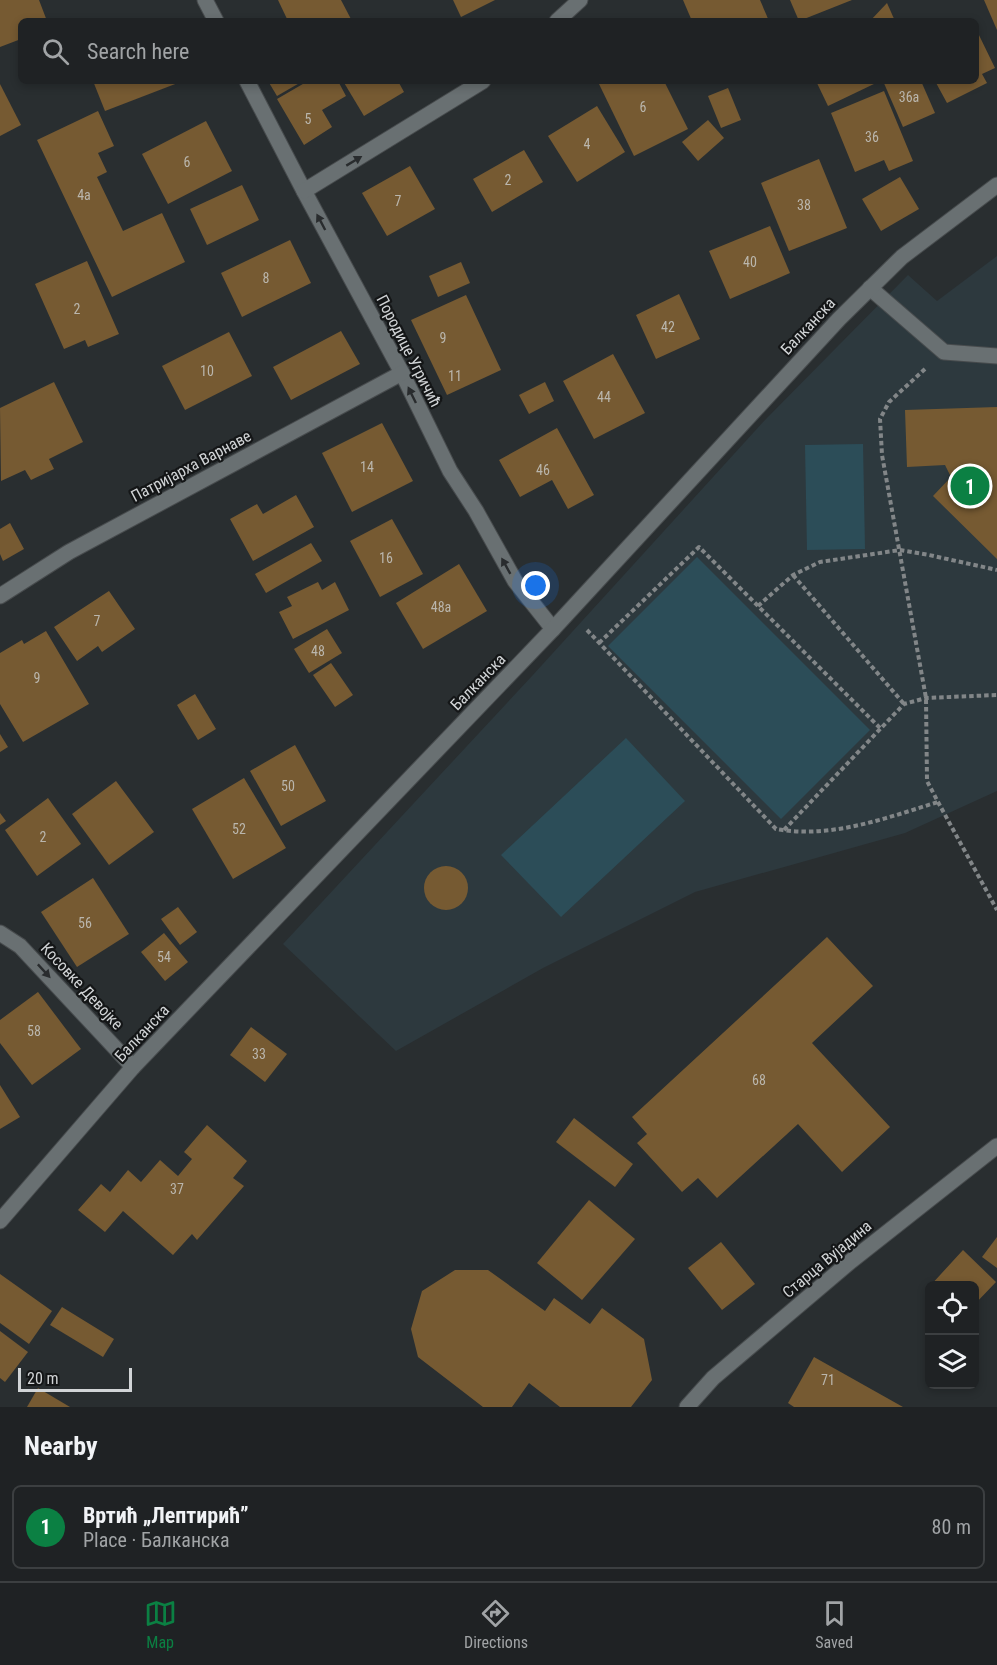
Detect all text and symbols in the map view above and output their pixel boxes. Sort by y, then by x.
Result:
search box [18,18,979,84]
icon: search [39,35,72,68]
text: Search here [87,39,189,64]
house number: 36a [899,89,919,105]
house number: 6 [640,99,647,115]
house number: 5 [305,111,312,127]
house number: 36 [865,129,879,145]
house number: 4 [584,136,591,152]
house number: 6 [184,154,191,170]
one-way arrow [346,155,362,166]
house number: 2 [505,172,512,188]
house number: 4a [77,187,91,203]
house number: 7 [395,193,402,209]
house number: 38 [797,197,811,213]
one-way arrow [316,214,326,231]
house number: 40 [743,254,757,270]
house number: 8 [263,270,270,286]
street label: Породице Угричић [373,292,445,410]
street label: Балканска [777,294,839,358]
house number: 2 [74,301,81,317]
house number: 42 [661,319,675,335]
house number: 9 [440,330,446,346]
house number: 10 [200,363,214,379]
house number: 11 [448,368,462,384]
one-way arrow [408,386,417,403]
house number: 44 [597,389,611,405]
street label: Патријарха Варнаве [128,426,254,506]
house number: 14 [360,459,374,475]
house number: 46 [536,462,550,478]
pin: 1 [950,464,990,508]
house number: 16 [379,550,393,566]
one-way arrow [501,557,511,574]
your location [521,571,550,600]
house number: 48a [431,599,451,615]
house number: 7 [94,613,101,629]
house number: 48 [311,643,325,659]
street label: Балканска [447,650,509,714]
house number: 9 [34,670,40,686]
house number: 50 [281,778,295,794]
house number: 52 [232,821,246,837]
house number: 2 [40,829,47,845]
house number: 56 [78,915,92,931]
street label: Косовке Девојке [37,939,127,1033]
house number: 54 [157,949,171,965]
one-way arrow [37,964,51,979]
street label: Балканска [111,1001,173,1065]
house number: 58 [27,1023,41,1039]
house number: 33 [252,1046,266,1062]
house number: 68 [752,1072,766,1088]
house number: 37 [170,1181,184,1197]
street label: Старца Вујадина [779,1216,875,1302]
map controls [925,1281,979,1389]
button: locate [925,1281,979,1335]
button: layers [925,1335,979,1389]
scale bar [18,1365,132,1392]
text: 20 m [27,1369,59,1388]
house number: 71 [821,1372,835,1388]
text: Nearby [24,1431,98,1461]
text: Вртић „Лептирић” [83,1503,249,1528]
text: 1 [40,1515,51,1539]
text: 80 m [932,1515,971,1539]
text: Place · Балканска [83,1528,230,1552]
tab: Map [144,1597,177,1652]
tab: Directions [464,1597,528,1652]
tab: Saved [815,1597,853,1652]

